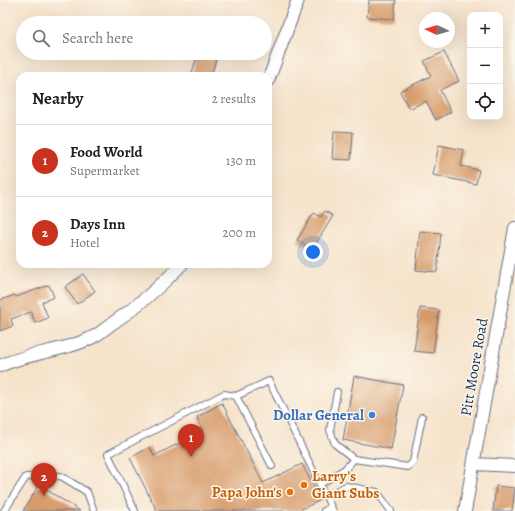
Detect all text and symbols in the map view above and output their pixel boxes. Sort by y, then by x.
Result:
north arrow [419,12,455,48]
map controls [467,12,503,120]
button: + [467,12,503,48]
search box [16,16,272,60]
icon: search [30,27,52,49]
text: Search here [62,28,133,48]
button: − [467,48,503,84]
button: locate [467,84,503,120]
text: Nearby [32,87,83,110]
text: 2 results [212,90,256,107]
text: Food World [70,142,143,162]
text: 1 [43,152,47,169]
text: 130 m [226,152,256,169]
text: Supermarket [70,162,140,179]
text: Days Inn [70,214,125,234]
text: 2 [42,224,48,241]
text: 200 m [223,224,256,241]
text: Hotel [70,234,99,251]
your location [303,242,323,262]
street label: Pitt Moore Road [456,316,493,418]
place label: Dollar General [273,405,364,425]
marker: Dollar General [367,410,377,420]
pin: 1 [178,424,204,457]
pin: 2 [31,463,57,496]
place label: Larry's Giant Subs [312,466,379,503]
marker: Larry's Giant Subs [299,480,309,490]
place label: Papa John's [212,482,282,502]
marker: Papa John's [285,487,295,497]

